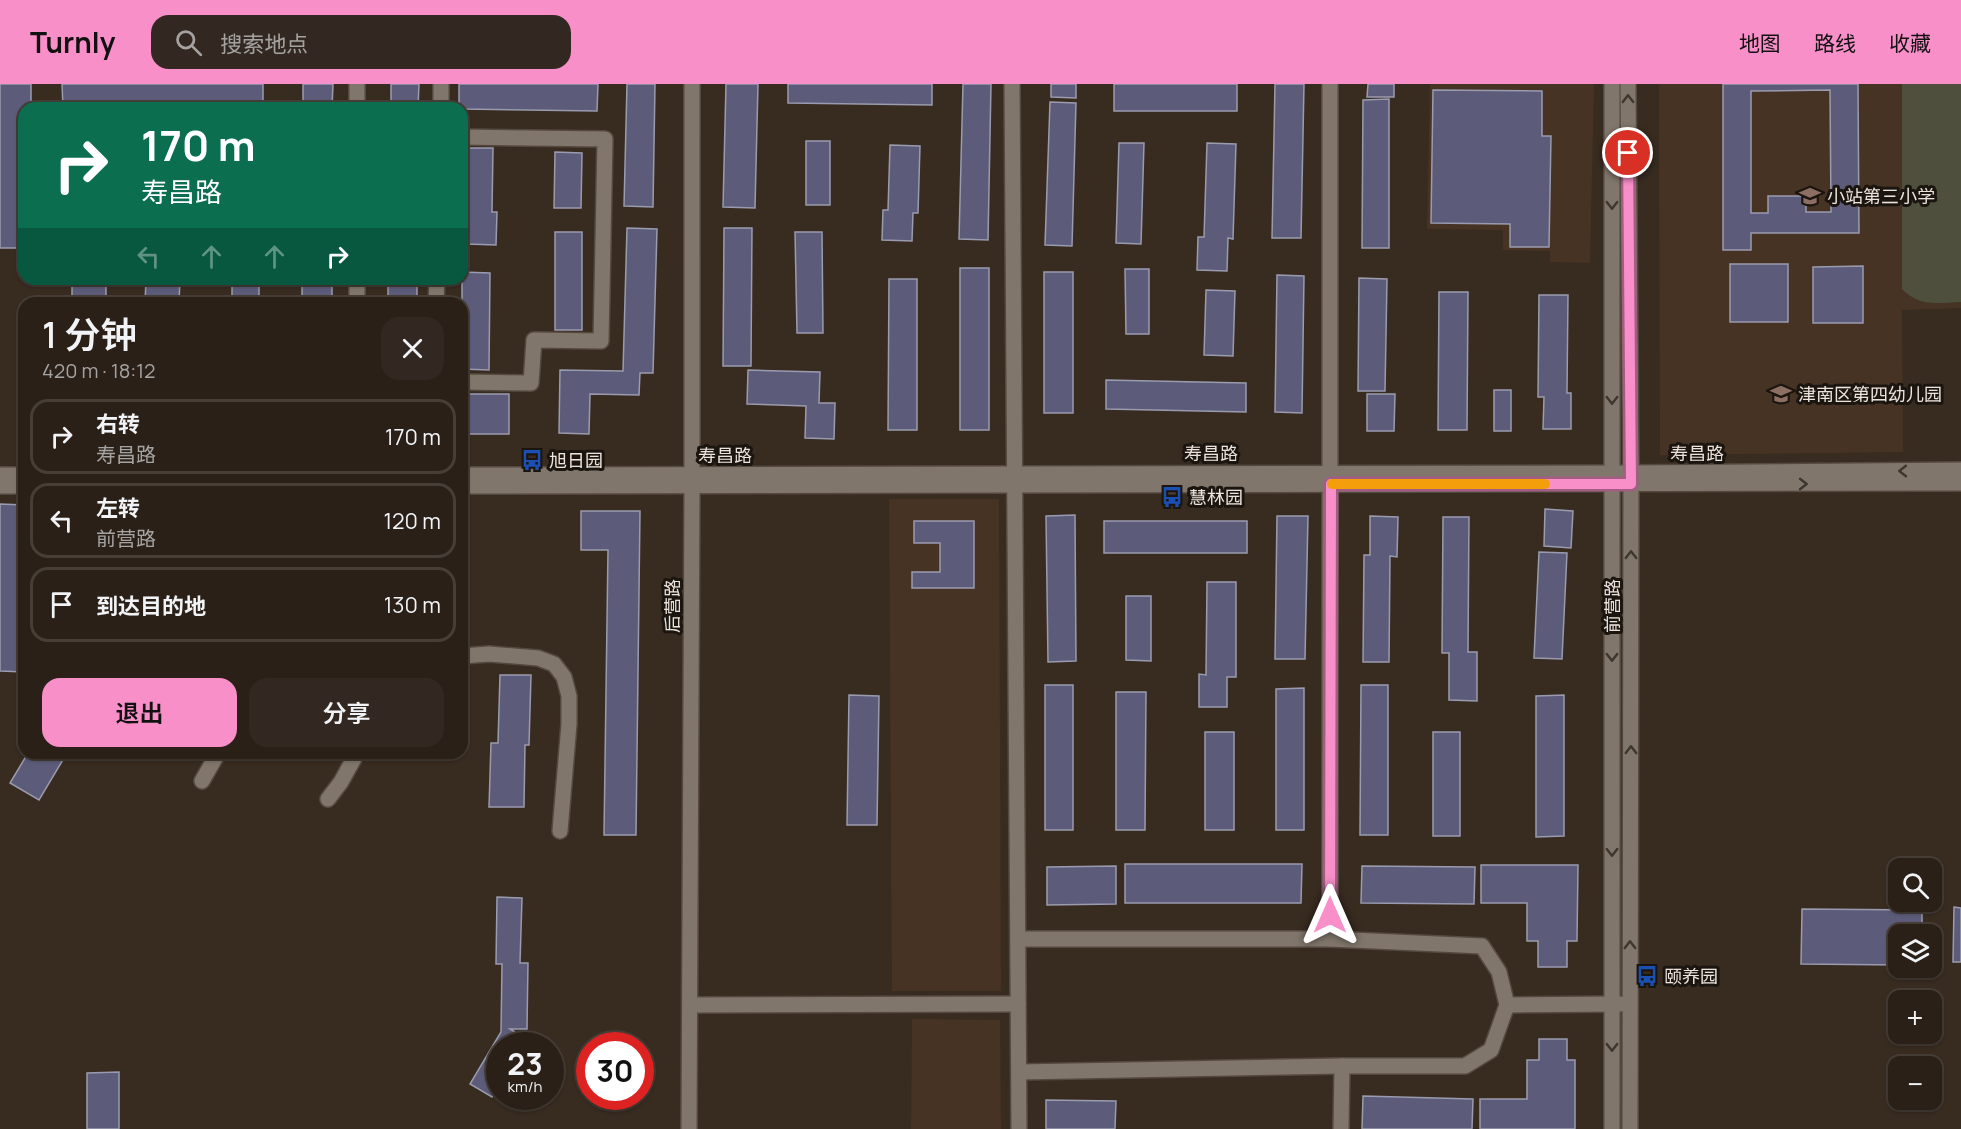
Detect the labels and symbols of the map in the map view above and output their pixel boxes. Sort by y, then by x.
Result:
one-way arrow [1622,95,1634,104]
pin [1602,127,1653,178]
school or university icon: 小站第三小学 [1798,184,1822,208]
place label: 小站第三小学 [1827,184,1935,208]
one-way arrow [1606,201,1618,210]
school or university icon: 津南区第四幼儿园 [1769,382,1793,406]
place label: 津南区第四幼儿园 [1798,382,1942,406]
one-way arrow [1606,396,1618,405]
street label: 寿昌路 [1184,441,1238,465]
street label: 寿昌路 [1670,441,1724,465]
street label: 寿昌路 [698,443,752,467]
bus stop icon: 旭日园 [520,448,544,472]
place label: 旭日园 [549,448,603,472]
one-way arrow [1898,465,1907,477]
one-way arrow [1798,478,1807,490]
bus stop icon: 慧林园 [1160,485,1184,509]
place label: 慧林园 [1189,485,1243,509]
one-way arrow [1625,550,1637,559]
street label: 后营路 [660,579,684,633]
street label: 前营路 [1600,579,1624,633]
one-way arrow [1606,652,1618,661]
one-way arrow [1625,745,1637,754]
one-way arrow [1606,847,1618,856]
position arrow [1298,883,1362,947]
one-way arrow [1624,940,1636,949]
bus stop icon: 颐养园 [1635,964,1659,988]
place label: 颐养园 [1664,964,1718,988]
speed limit sign: 30 [576,1032,654,1110]
one-way arrow [1606,1042,1618,1051]

